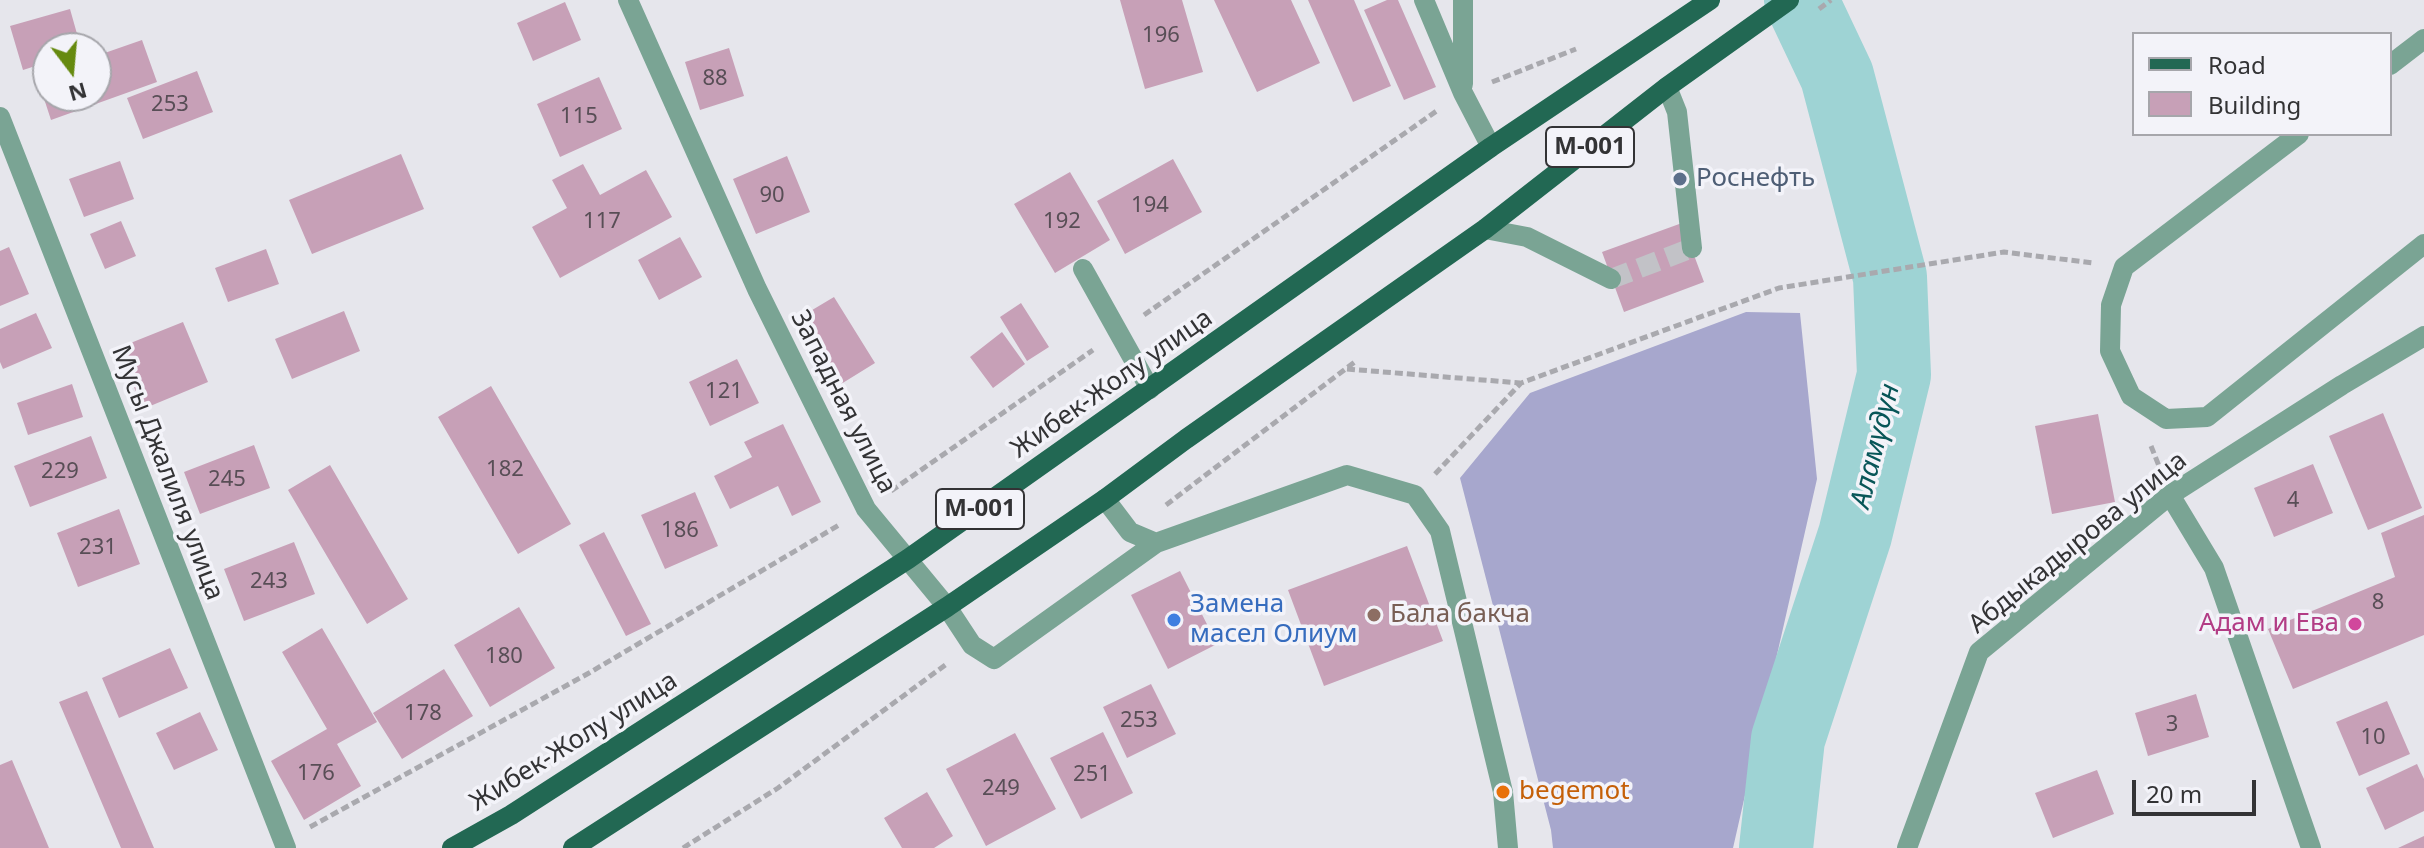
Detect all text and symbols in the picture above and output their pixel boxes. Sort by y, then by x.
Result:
house number: 196 [1142,23,1180,49]
north arrow [32,32,112,112]
legend [2132,32,2392,136]
text: Road [2208,48,2266,81]
house number: 88 [702,66,728,92]
text: N [65,76,91,110]
text: Building [2208,88,2301,121]
house number: 253 [151,92,189,118]
house number: 115 [560,104,598,130]
road number: М-001 [1546,127,1634,167]
place label: Роснефть [1696,163,1815,195]
marker: Роснефть [1671,170,1689,188]
house number: 90 [759,183,785,209]
house number: 194 [1131,193,1169,219]
house number: 117 [583,209,621,235]
house number: 192 [1043,209,1081,235]
street label: Жибек-Жолу улица [1005,303,1219,465]
street label: Западная улица [783,305,903,499]
street label: Мусы Джалиля улица [104,341,230,605]
house number: 121 [705,379,743,405]
water label: Аламүдүн [1844,380,1908,512]
street label: Абдыкадырова улица [1963,445,2193,641]
house number: 182 [486,457,524,483]
house number: 229 [41,459,79,485]
house number: 245 [208,467,246,493]
house number: 4 [2287,488,2299,514]
road number: М-001 [936,489,1024,529]
house number: 186 [661,518,699,544]
house number: 231 [79,535,117,561]
house number: 243 [250,569,288,595]
place label: Замена масел Олиум [1190,589,1357,650]
house number: 8 [2372,590,2384,616]
place label: Бала бакча [1390,599,1530,631]
marker: Бала бакча [1365,606,1383,624]
place label: Адам и Ева [2199,608,2339,640]
marker: Замена масел Олиум [1165,611,1183,629]
marker: Адам и Ева [2346,615,2364,633]
house number: 180 [485,644,523,670]
street label: Жибек-Жолу улица [465,666,683,818]
house number: 178 [404,701,442,727]
house number: 253 [1120,708,1158,734]
house number: 3 [2166,712,2178,738]
house number: 10 [2360,725,2386,751]
house number: 176 [297,761,335,787]
house number: 251 [1073,762,1111,788]
scale bar [2136,764,2260,814]
house number: 249 [982,776,1020,802]
place label: begemot [1519,776,1630,808]
text: 20 m [2146,777,2202,810]
marker: begemot [1494,783,1512,801]

